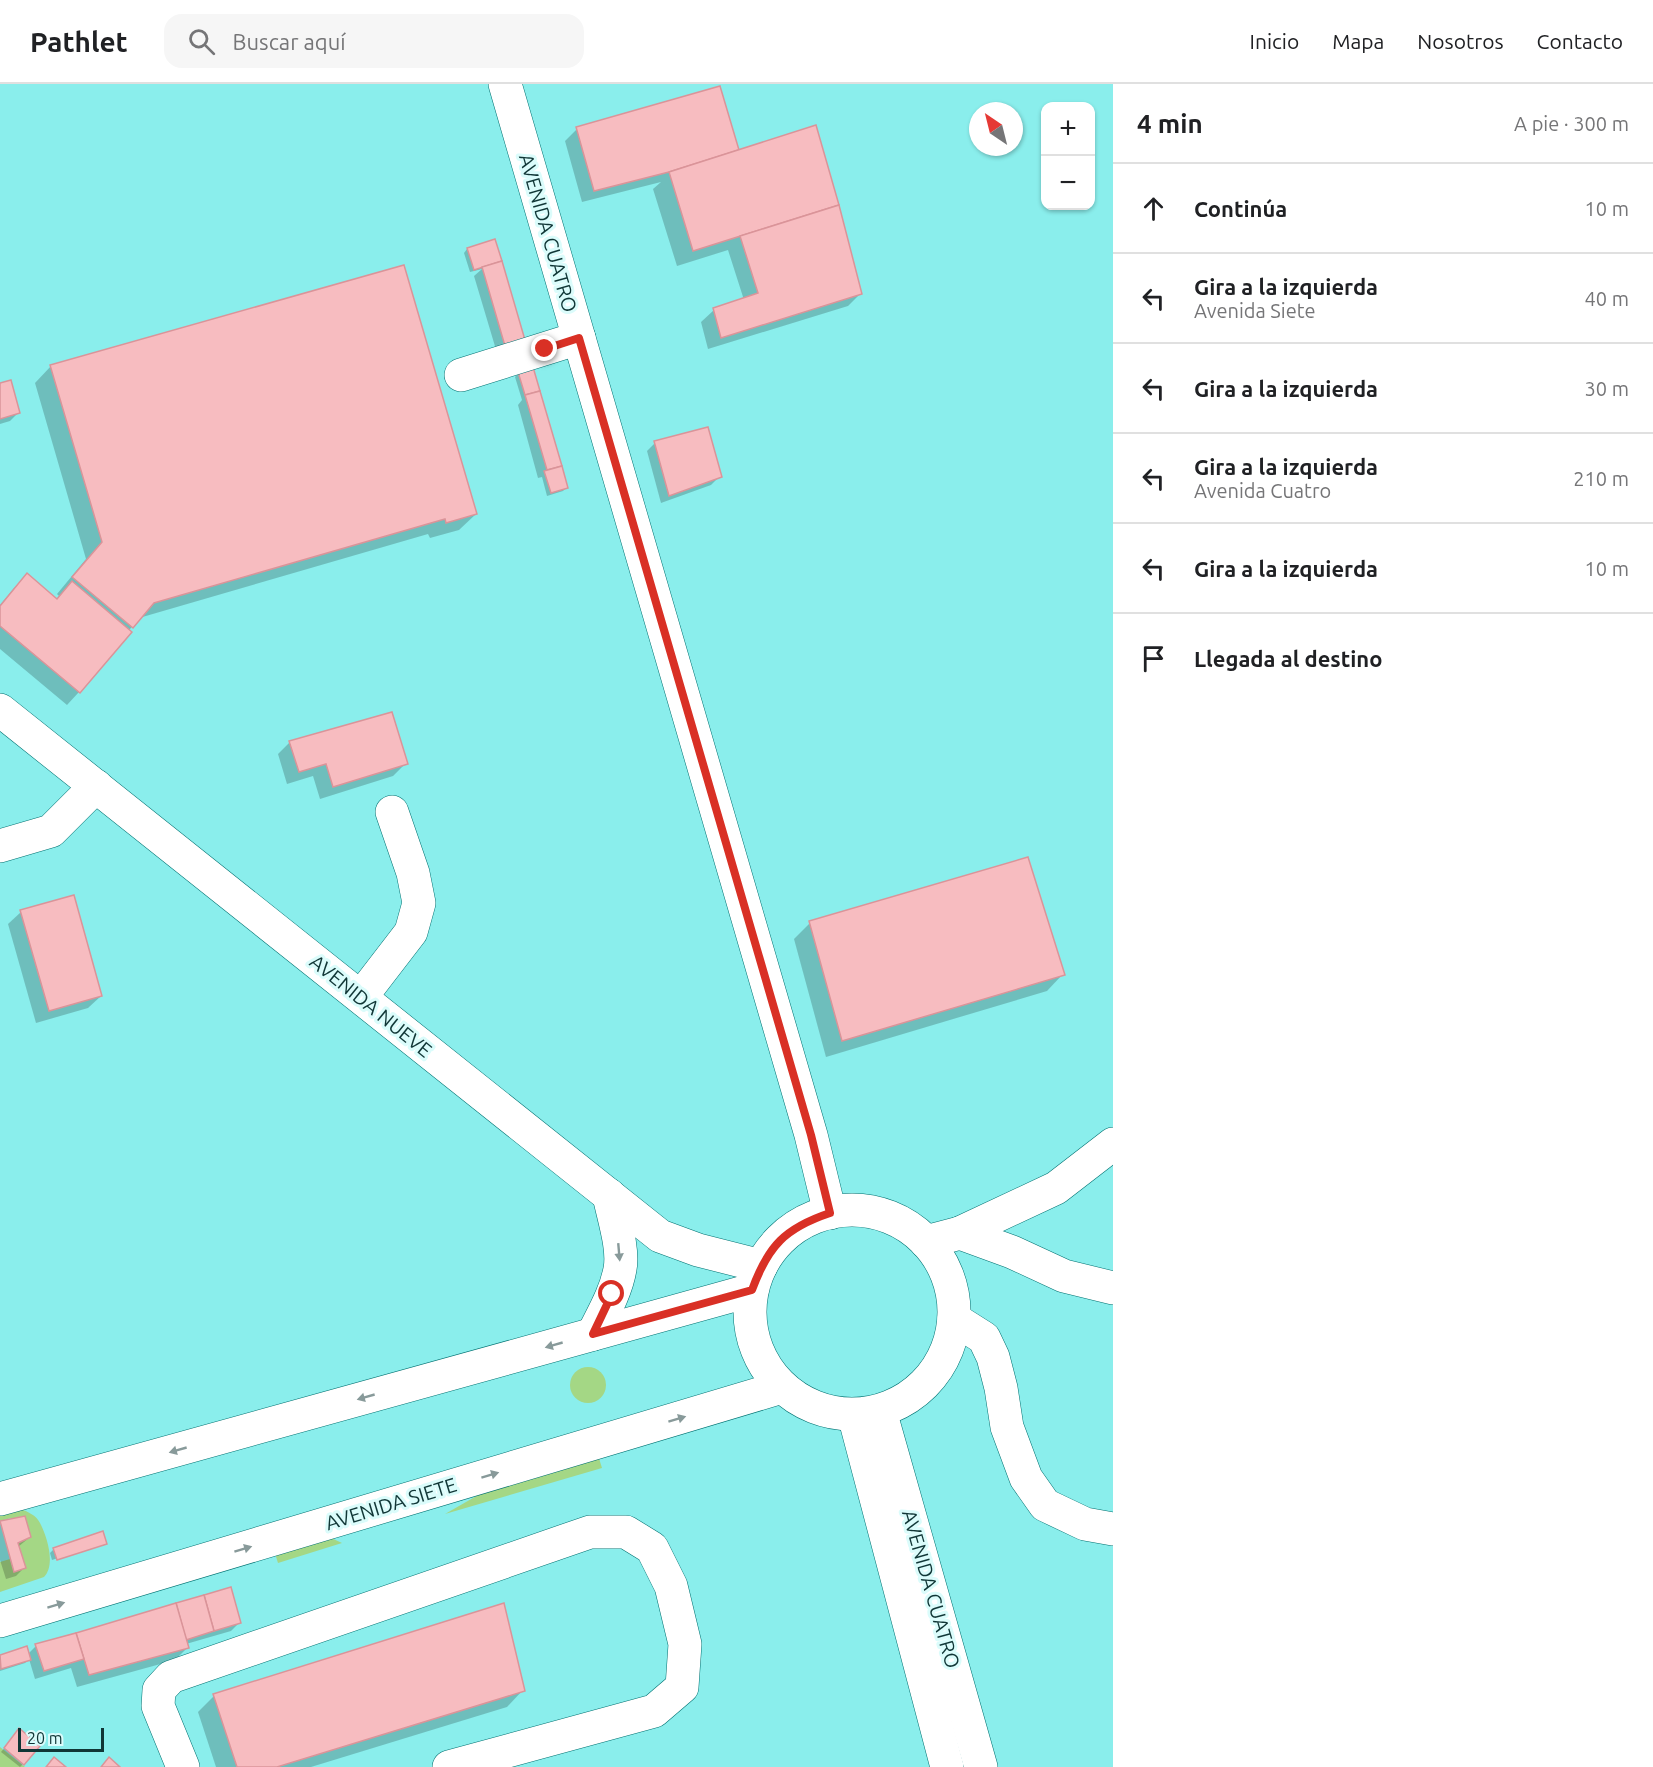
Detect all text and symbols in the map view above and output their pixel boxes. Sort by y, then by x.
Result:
search box [164,14,584,68]
icon: search [185,25,218,58]
text: Pathlet [30,26,128,57]
text: Buscar aquí [233,29,346,54]
text: Inicio [1250,29,1299,53]
text: Mapa [1332,29,1384,53]
text: Nosotros [1417,29,1504,53]
text: Contacto [1537,29,1623,53]
north arrow [969,102,1023,156]
map controls [1041,102,1095,210]
button: + [1041,102,1095,156]
text: 4 min [1137,109,1203,138]
text: A pie · 300 m [1514,112,1629,135]
street label: AVENIDA CUATRO [515,151,582,315]
button: − [1041,156,1095,210]
icon: ahead [1137,192,1170,225]
text: Continúa [1194,196,1287,221]
text: 10 m [1585,197,1629,220]
text: Gira a la izquierda [1194,274,1378,299]
icon: left [1137,282,1170,315]
text: 40 m [1585,287,1629,310]
text: Avenida Siete [1194,299,1316,322]
route end [531,335,557,361]
icon: left [1137,372,1170,405]
text: Gira a la izquierda [1194,376,1378,401]
text: 30 m [1585,377,1629,400]
text: Gira a la izquierda [1194,454,1378,479]
icon: left [1137,462,1170,495]
text: 210 m [1573,467,1629,490]
text: Avenida Cuatro [1194,479,1331,502]
icon: left [1137,552,1170,585]
text: Gira a la izquierda [1194,556,1378,581]
text: 10 m [1585,557,1629,580]
icon: arrive [1137,642,1170,675]
text: Llegada al destino [1194,646,1382,671]
street label: AVENIDA NUEVE [306,950,437,1062]
one-way arrow [614,1243,624,1262]
route start [598,1280,624,1306]
one-way arrow [545,1341,563,1350]
one-way arrow [357,1393,375,1403]
one-way arrow [668,1414,686,1423]
one-way arrow [169,1445,188,1455]
one-way arrow [481,1470,499,1479]
street label: AVENIDA SIETE [322,1473,459,1534]
street label: AVENIDA CUATRO [898,1507,965,1671]
one-way arrow [234,1544,252,1553]
one-way arrow [47,1600,65,1609]
scale bar [18,1725,104,1752]
text: 20 m [27,1729,63,1747]

